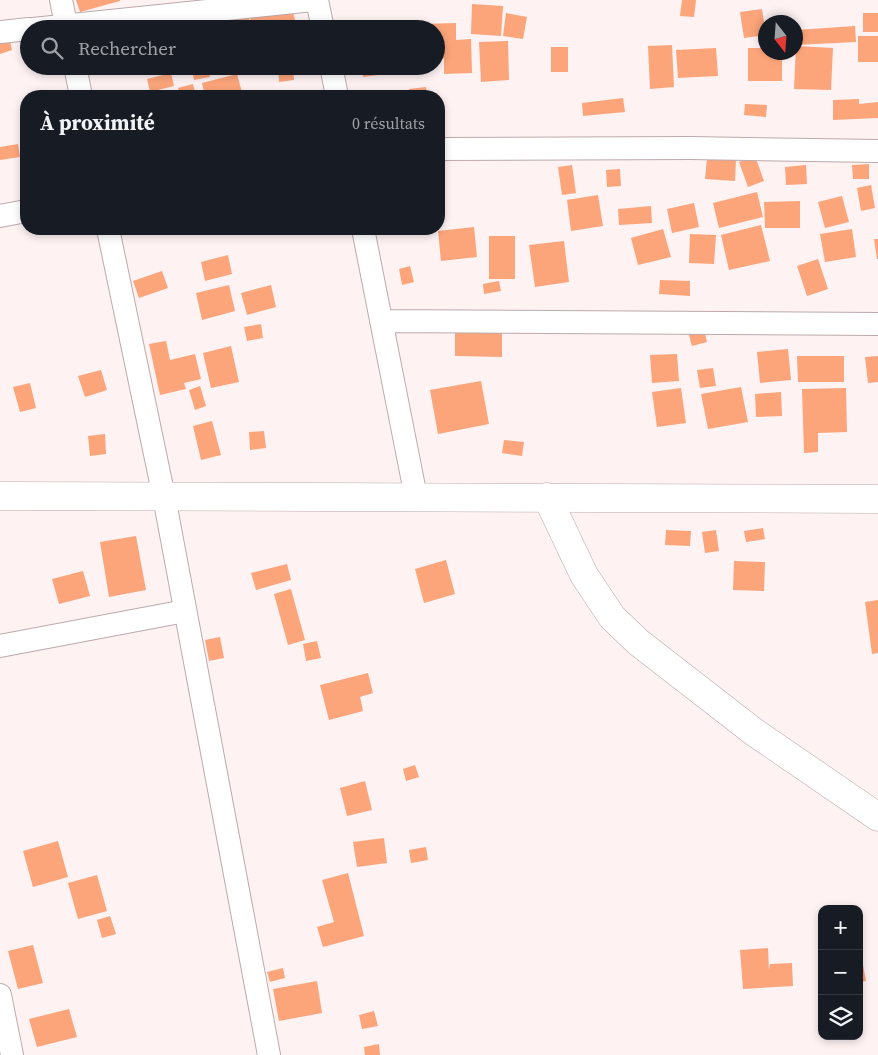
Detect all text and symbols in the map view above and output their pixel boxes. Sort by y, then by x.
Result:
north arrow [758,15,803,60]
search box [20,20,445,75]
icon: search [38,34,66,62]
text: Rechercher [78,35,176,61]
text: À proximité [40,108,155,137]
text: 0 résultats [352,112,425,134]
map controls [818,905,863,1040]
button: + [818,905,863,950]
button: − [818,950,863,995]
button: layers [818,995,863,1040]

